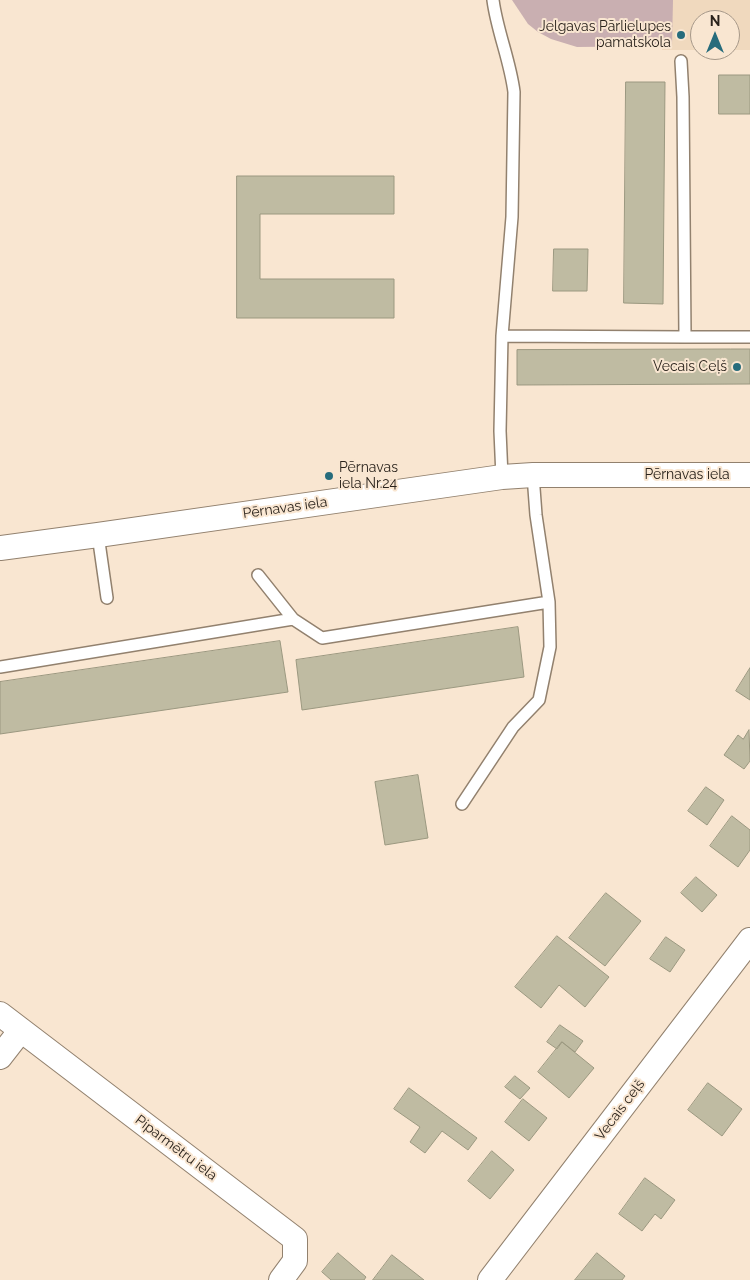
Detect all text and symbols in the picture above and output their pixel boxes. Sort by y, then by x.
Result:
north arrow [690,10,740,60]
text: N [710,13,720,29]
place label: Jelgavas Pārlielupes pamatskola [539,19,671,52]
marker: Jelgavas Pārlielupes pamatskola [675,29,687,41]
place label: Vecais Ceļš [653,359,727,375]
marker: Vecais Ceļš [731,361,743,373]
place label: Pērnavas iela Nr.24 [339,460,398,492]
street label: Pērnavas iela [644,467,730,483]
marker: Pērnavas iela Nr.24 [323,470,335,482]
street label: Pērnavas iela [242,494,328,522]
street label: Vecais ceļš [592,1076,648,1144]
street label: Piparmētru iela [132,1112,220,1184]

